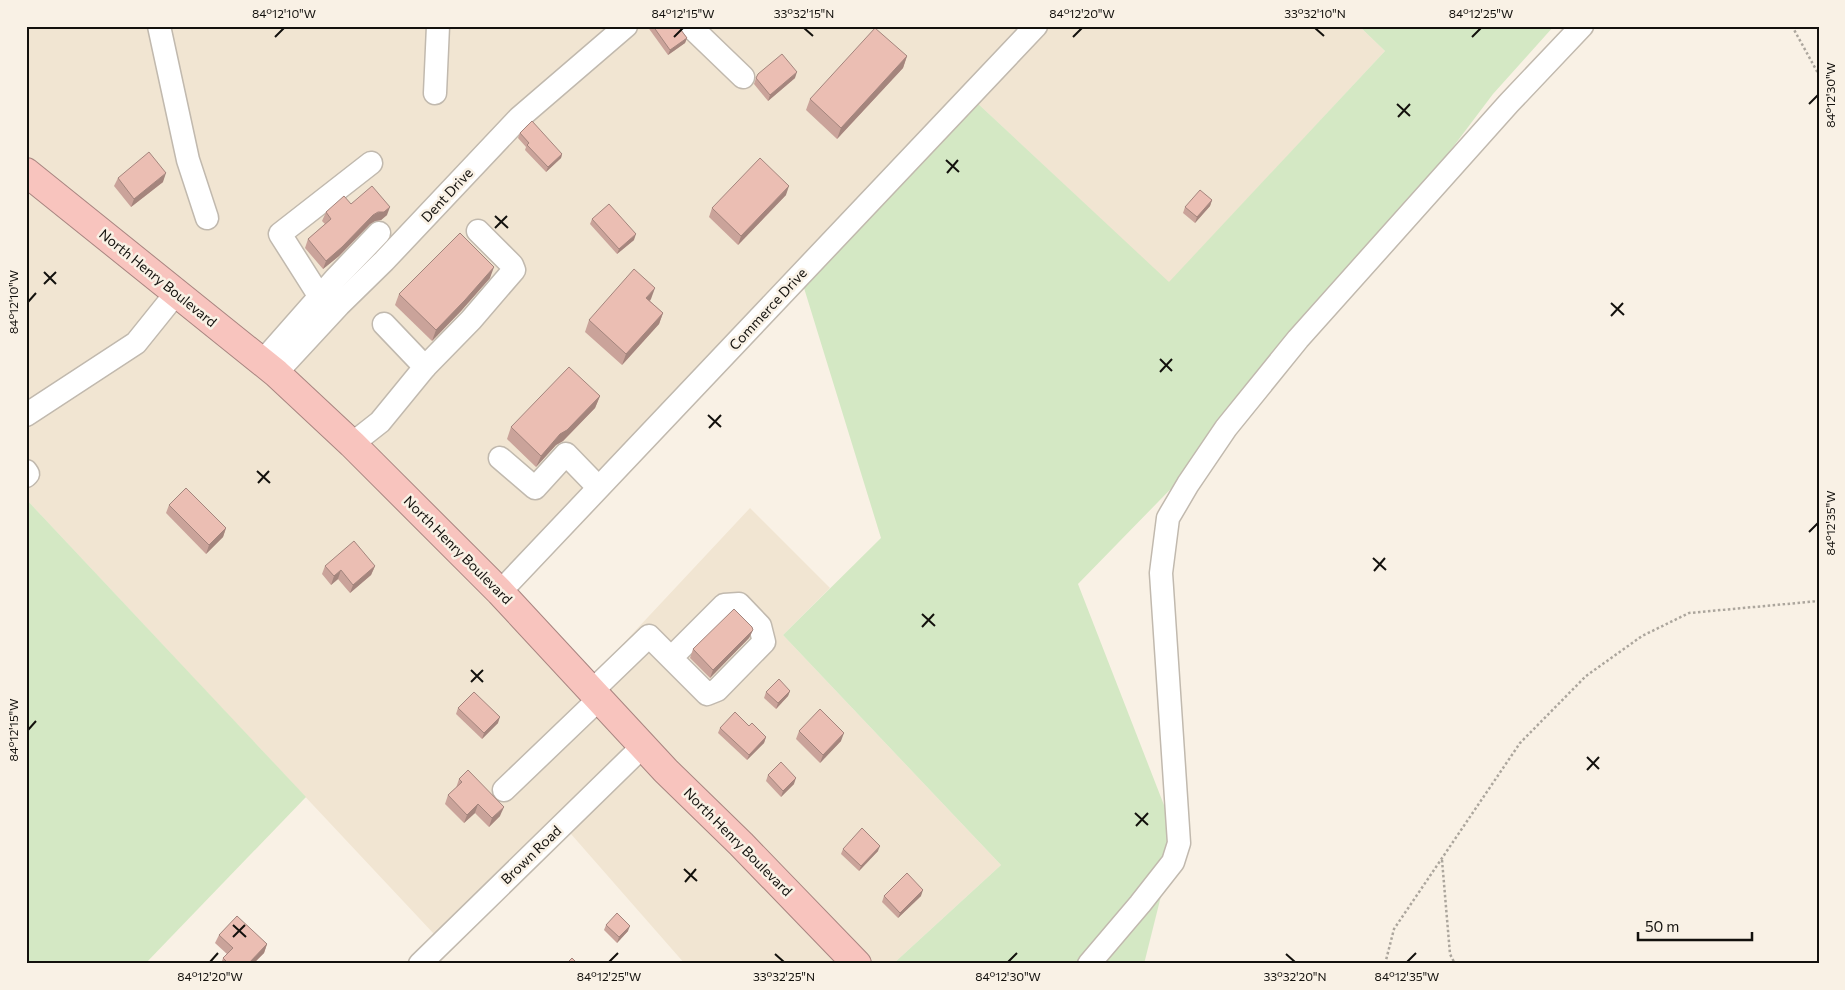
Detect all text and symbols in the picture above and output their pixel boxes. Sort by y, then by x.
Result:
text: 84°12'10"W [252,6,316,20]
text: 84°12'15"W [651,6,715,20]
text: 33°32'15"N [774,6,834,20]
text: 84°12'20"W [1049,6,1115,20]
text: 33°32'10"N [1284,6,1346,20]
text: 84°12'25"W [1449,6,1513,20]
text: 84°12'30"W [1823,62,1837,128]
street label: Dent Drive [417,164,476,225]
street label: North Henry Boulevard [96,225,220,330]
street label: Commerce Drive [725,264,810,353]
text: 84°12'10"W [6,270,20,334]
text: 84°12'35"W [1823,491,1837,555]
street label: North Henry Boulevard [401,492,516,607]
text: 84°12'15"W [6,698,20,762]
street label: North Henry Boulevard [681,784,796,899]
street label: Brown Road [497,822,564,888]
scale bar [1638,910,1751,942]
text: 50 m [1645,917,1679,935]
text: 84°12'20"W [177,969,243,983]
text: 84°12'25"W [577,969,641,983]
text: 33°32'25"N [753,969,815,983]
text: 84°12'30"W [975,969,1041,983]
text: 33°32'20"N [1263,969,1327,983]
text: 84°12'35"W [1375,969,1439,983]

